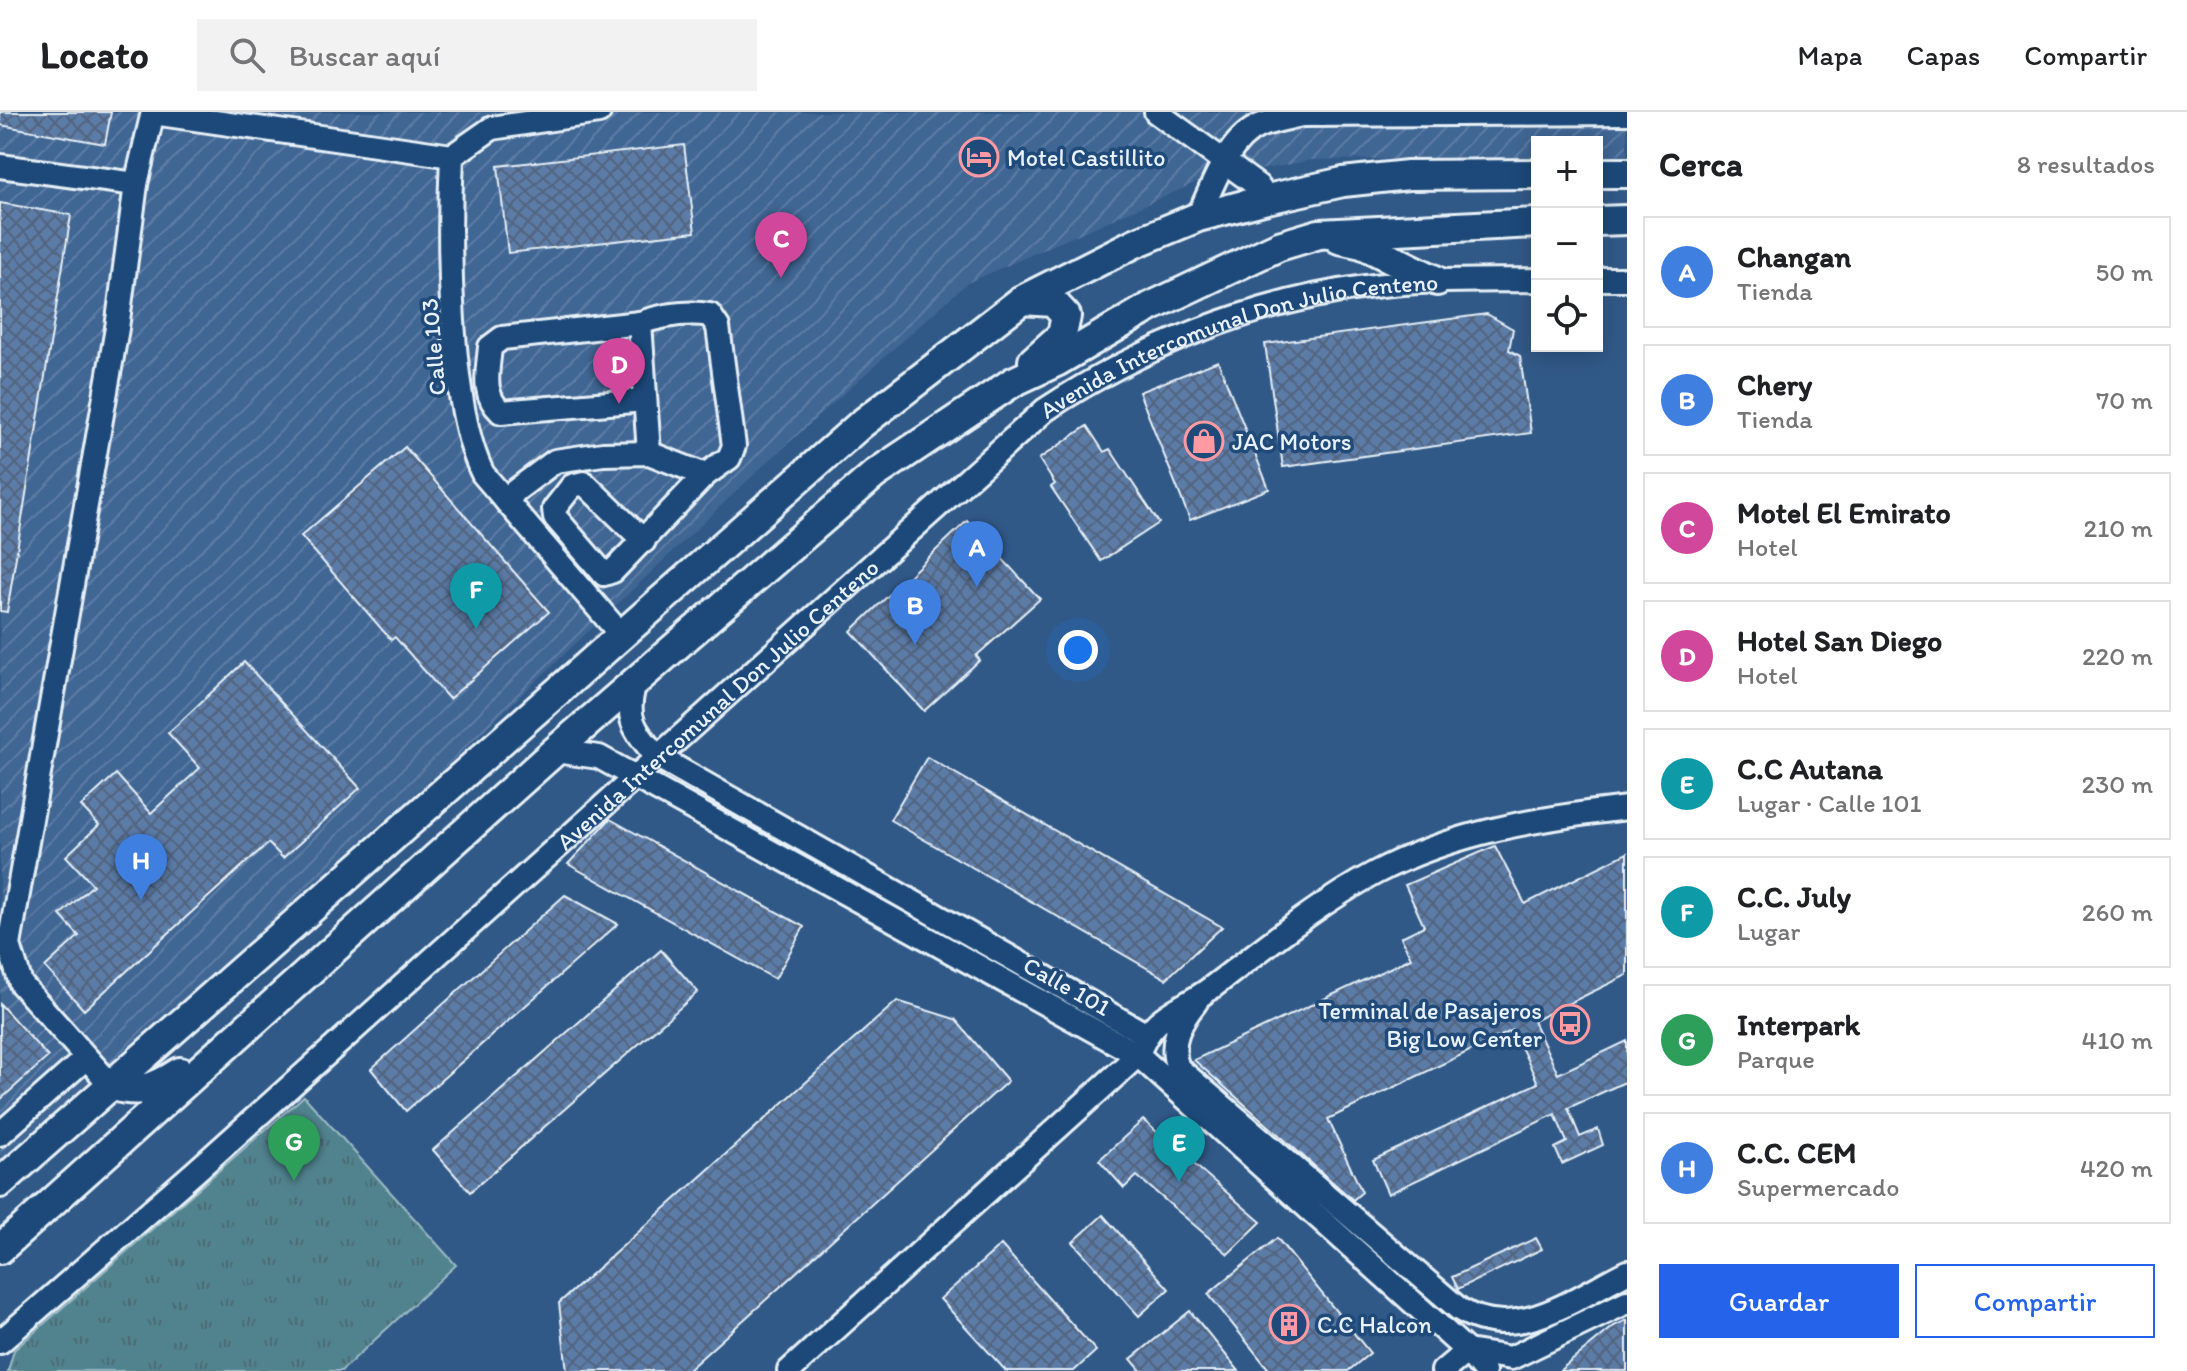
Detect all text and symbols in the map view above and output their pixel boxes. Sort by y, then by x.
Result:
search box [197,19,757,91]
text: Locato [40,32,149,78]
icon: search [225,33,269,77]
text: Buscar aquí [289,37,440,74]
text: Mapa [1797,38,1863,72]
text: Capas [1907,38,1980,72]
text: Compartir [2024,38,2147,72]
hotel icon: Motel Castillito [958,136,1000,178]
map controls [1531,136,1603,352]
button: + [1531,136,1603,208]
place label: Motel Castillito [1007,143,1165,172]
text: Cerca [1659,144,1743,185]
text: 8 resultados [2017,148,2155,180]
button: − [1531,208,1603,280]
pin: C [755,212,807,278]
text: Changan [1737,238,1851,275]
text: A [1679,256,1695,288]
text: 50 m [2096,256,2153,288]
street label: Avenida Intercomunal Don Julio Centeno [1034,267,1439,424]
text: Tienda [1737,275,1813,307]
button: locate [1531,280,1603,352]
street label: Calle 103 [414,297,452,397]
pin: D [593,338,645,404]
text: Chery [1737,366,1812,403]
text: B [1679,384,1695,416]
text: 70 m [2096,384,2153,416]
text: Tienda [1737,403,1813,435]
shop icon: JAC Motors [1183,420,1225,462]
place label: JAC Motors [1232,427,1351,456]
text: Motel El Emirato [1737,494,1951,531]
text: C [1679,512,1695,544]
text: 210 m [2084,512,2153,544]
pin: A [951,521,1003,587]
text: Hotel [1737,531,1798,563]
street label: Avenida Intercomunal Don Julio Centeno [550,552,884,856]
pin: F [450,563,502,629]
pin: B [889,579,941,645]
text: Hotel San Diego [1737,622,1942,659]
your location [1058,630,1098,670]
text: D [1678,640,1696,672]
text: 220 m [2082,640,2153,672]
text: Hotel [1737,659,1798,691]
text: C.C Autana [1737,750,1883,787]
text: E [1680,768,1694,800]
text: 230 m [2081,768,2153,800]
text: Lugar · Calle 101 [1737,787,1921,819]
pin: H [115,834,167,900]
text: C.C. July [1737,878,1851,915]
text: F [1680,896,1694,928]
text: 260 m [2082,896,2153,928]
text: Lugar [1737,915,1800,947]
street label: Calle 101 [1018,950,1116,1022]
place label: Terminal de Pasajeros Big Low Center [1318,996,1542,1053]
bus stop icon: Terminal de Pasajeros Big Low Center [1549,1003,1591,1045]
text: Interpark [1737,1006,1860,1043]
text: G [1678,1024,1696,1056]
text: 410 m [2082,1024,2153,1056]
text: Parque [1737,1043,1815,1075]
pin: G [268,1115,320,1181]
pin: E [1153,1116,1205,1182]
text: C.C. CEM [1737,1134,1857,1171]
text: H [1678,1152,1696,1184]
text: 420 m [2080,1152,2153,1184]
text: Supermercado [1737,1171,1899,1203]
button: Guardar [1659,1264,1899,1338]
button: Compartir [1915,1264,2155,1338]
building icon: C.C Halcon [1268,1303,1310,1345]
place label: C.C Halcon [1317,1310,1432,1339]

